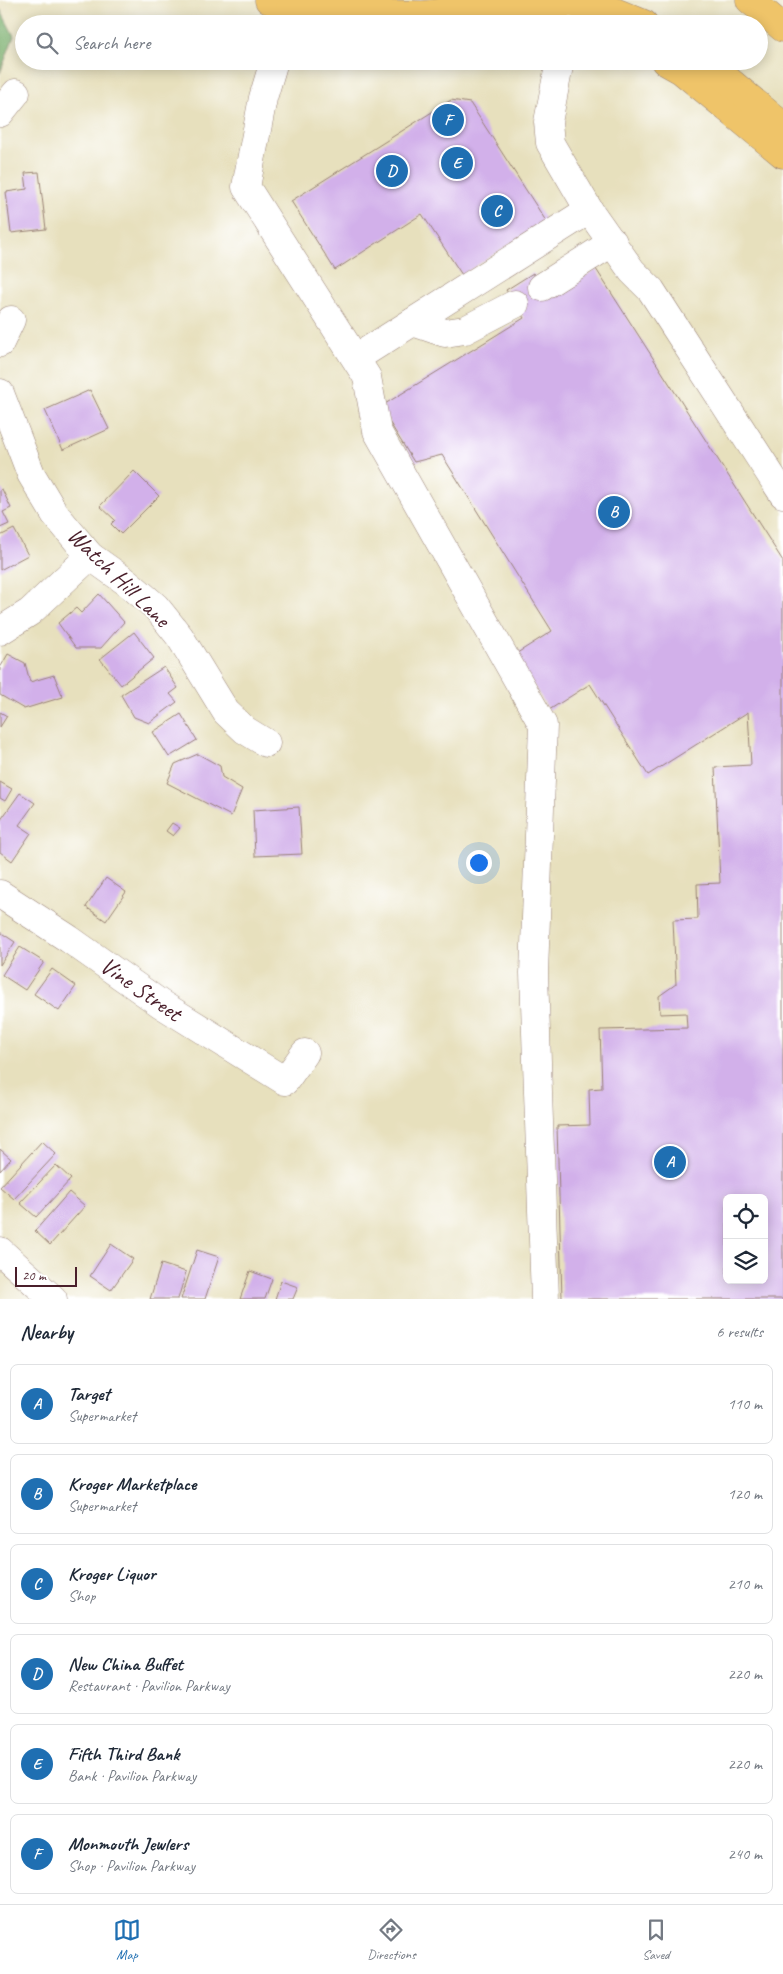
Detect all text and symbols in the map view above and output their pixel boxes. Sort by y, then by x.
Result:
search box [15,15,768,70]
icon: search [33,29,61,57]
text: Search here [73,31,150,55]
pin: F [432,101,464,139]
pin: E [441,144,473,182]
pin: D [376,152,408,190]
pin: C [481,192,513,230]
pin: B [598,493,630,531]
street label: Watch Hill Lane [61,521,178,635]
your location [466,850,492,876]
street label: Vine Street [95,950,189,1029]
pin: A [654,1143,686,1181]
map controls [723,1194,768,1284]
button: locate [723,1194,768,1239]
button: layers [723,1239,768,1284]
scale bar [15,1264,78,1287]
text: 20 m [22,1267,46,1284]
text: Nearby [20,1319,73,1345]
text: 6 results [716,1322,763,1342]
text: Target [68,1382,110,1406]
text: A [33,1394,41,1414]
text: 110 m [728,1394,762,1414]
text: Supermarket [68,1406,136,1426]
text: Kroger Marketplace [68,1472,196,1496]
text: B [33,1484,41,1504]
text: 120 m [728,1484,762,1504]
text: Supermarket [68,1496,136,1516]
text: Kroger Liquor [68,1562,156,1586]
text: C [33,1574,41,1594]
text: 210 m [728,1574,762,1594]
text: Shop [68,1586,95,1606]
text: New China Buffet [68,1652,183,1676]
text: D [32,1664,42,1684]
text: 220 m [728,1664,762,1684]
text: Restaurant · Pavilion Parkway [68,1676,230,1696]
text: Fifth Third Bank [68,1742,179,1766]
text: E [33,1754,41,1774]
text: 220 m [728,1754,762,1774]
text: Bank · Pavilion Parkway [68,1766,196,1786]
text: Monmouth Jewlers [68,1832,188,1856]
text: F [33,1844,41,1864]
text: 240 m [728,1844,762,1864]
text: Shop · Pavilion Parkway [68,1856,195,1876]
tab: Map [113,1916,141,1963]
tab: Directions [367,1916,416,1963]
tab: Saved [642,1916,670,1963]

